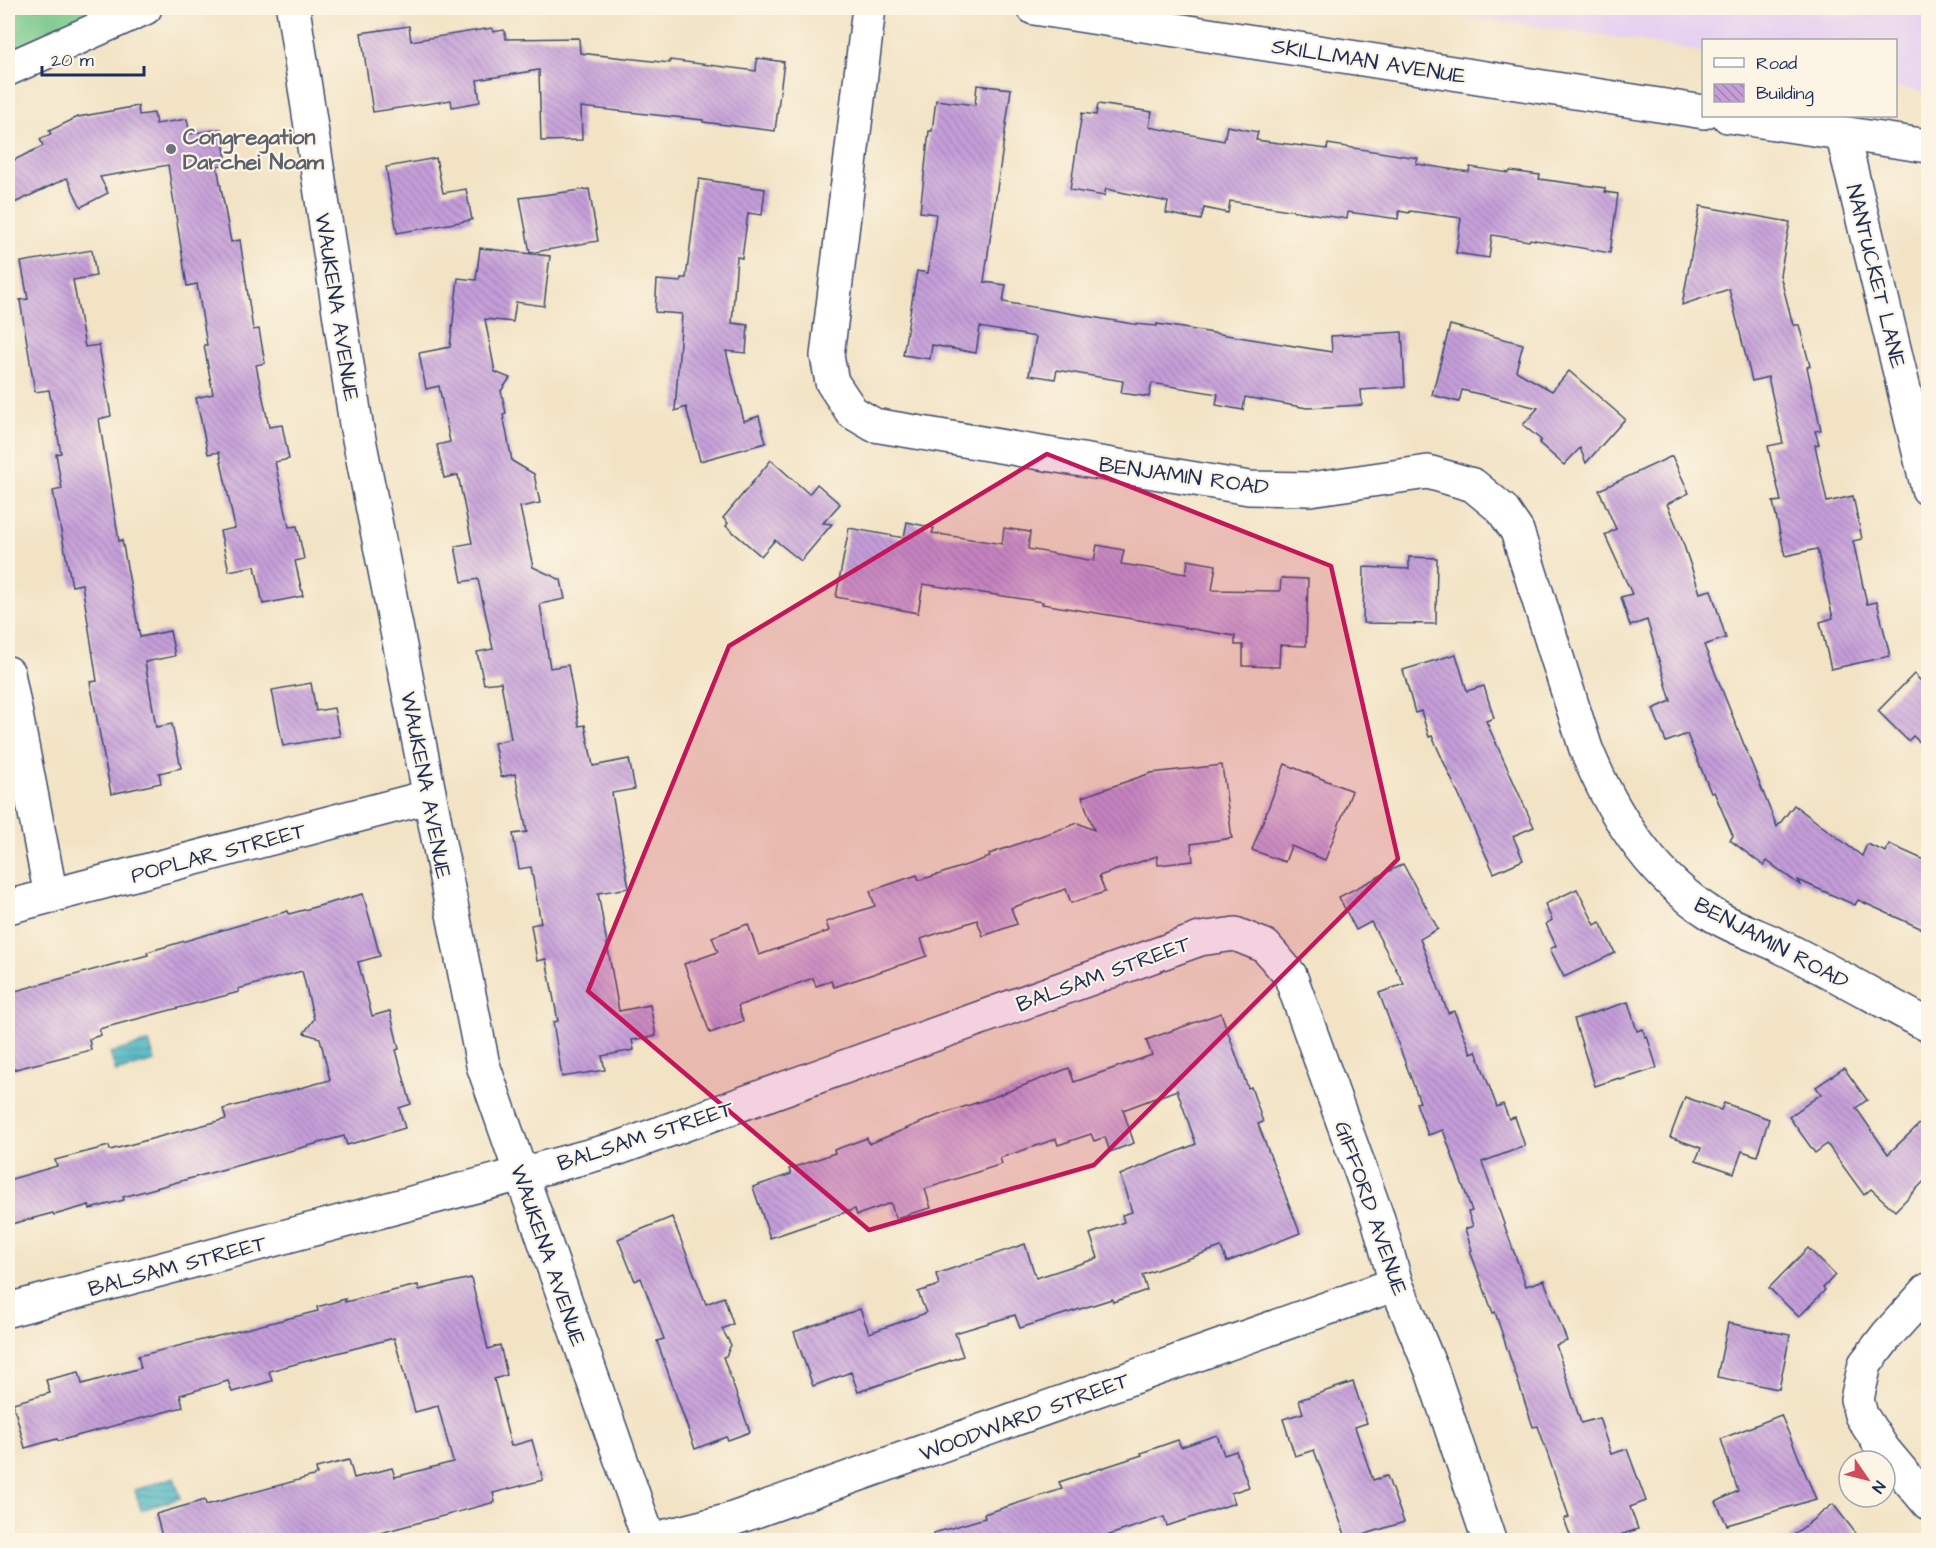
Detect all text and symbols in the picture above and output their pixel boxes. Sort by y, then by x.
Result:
street label: SKILLMAN AVENUE [1269,31,1468,92]
scale bar [42,39,144,77]
legend [1702,39,1897,117]
text: 20 m [51,48,94,73]
text: Road [1756,51,1797,76]
text: Building [1756,81,1814,107]
place label: Congregation Darchei Noam [183,122,325,178]
marker: Congregation Darchei Noam [164,142,178,156]
street label: NANTUCKET LANE [1838,181,1913,371]
street label: WAUKENA AVENUE [306,211,367,404]
street label: BENJAMIN ROAD [1097,449,1271,504]
street label: WAUKENA AVENUE [392,689,459,882]
street label: POPLAR STREET [127,815,310,892]
street label: BENJAMIN ROAD [1688,889,1854,997]
street label: BALSAM STREET [1012,928,1195,1020]
street label: BALSAM STREET [553,1093,738,1180]
street label: GIFFORD AVENUE [1326,1117,1415,1300]
street label: WAUKENA AVENUE [502,1160,593,1350]
street label: BALSAM STREET [85,1228,270,1305]
street label: WOODWARD STREET [915,1365,1134,1470]
north arrow [1837,1449,1897,1509]
text: N [1867,1477,1890,1497]

